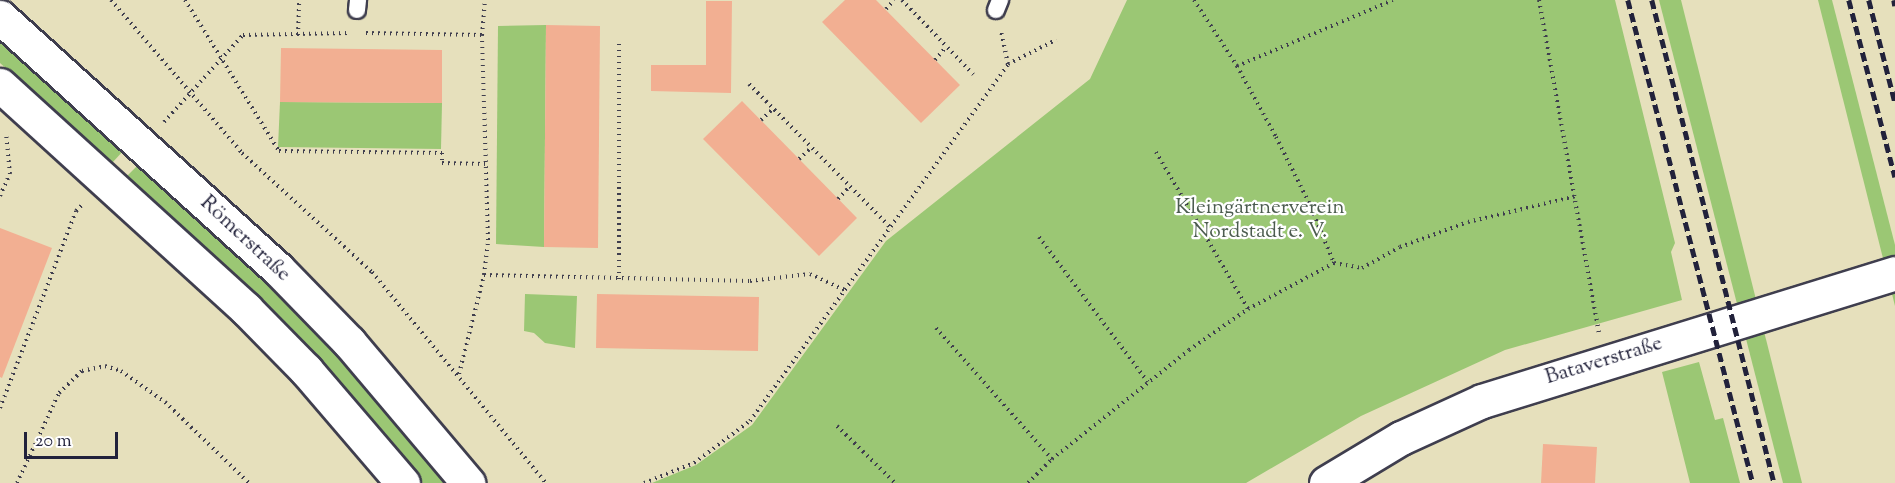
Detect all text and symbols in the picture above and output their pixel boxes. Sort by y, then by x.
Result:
street label: Römerstraße [194,191,296,287]
park label: Kleingärtnerverein Nordstadt e. V. [1175,195,1345,245]
street label: Bataverstraße [1542,331,1666,391]
scale bar [27,420,122,458]
text: 20 m [35,429,72,455]

